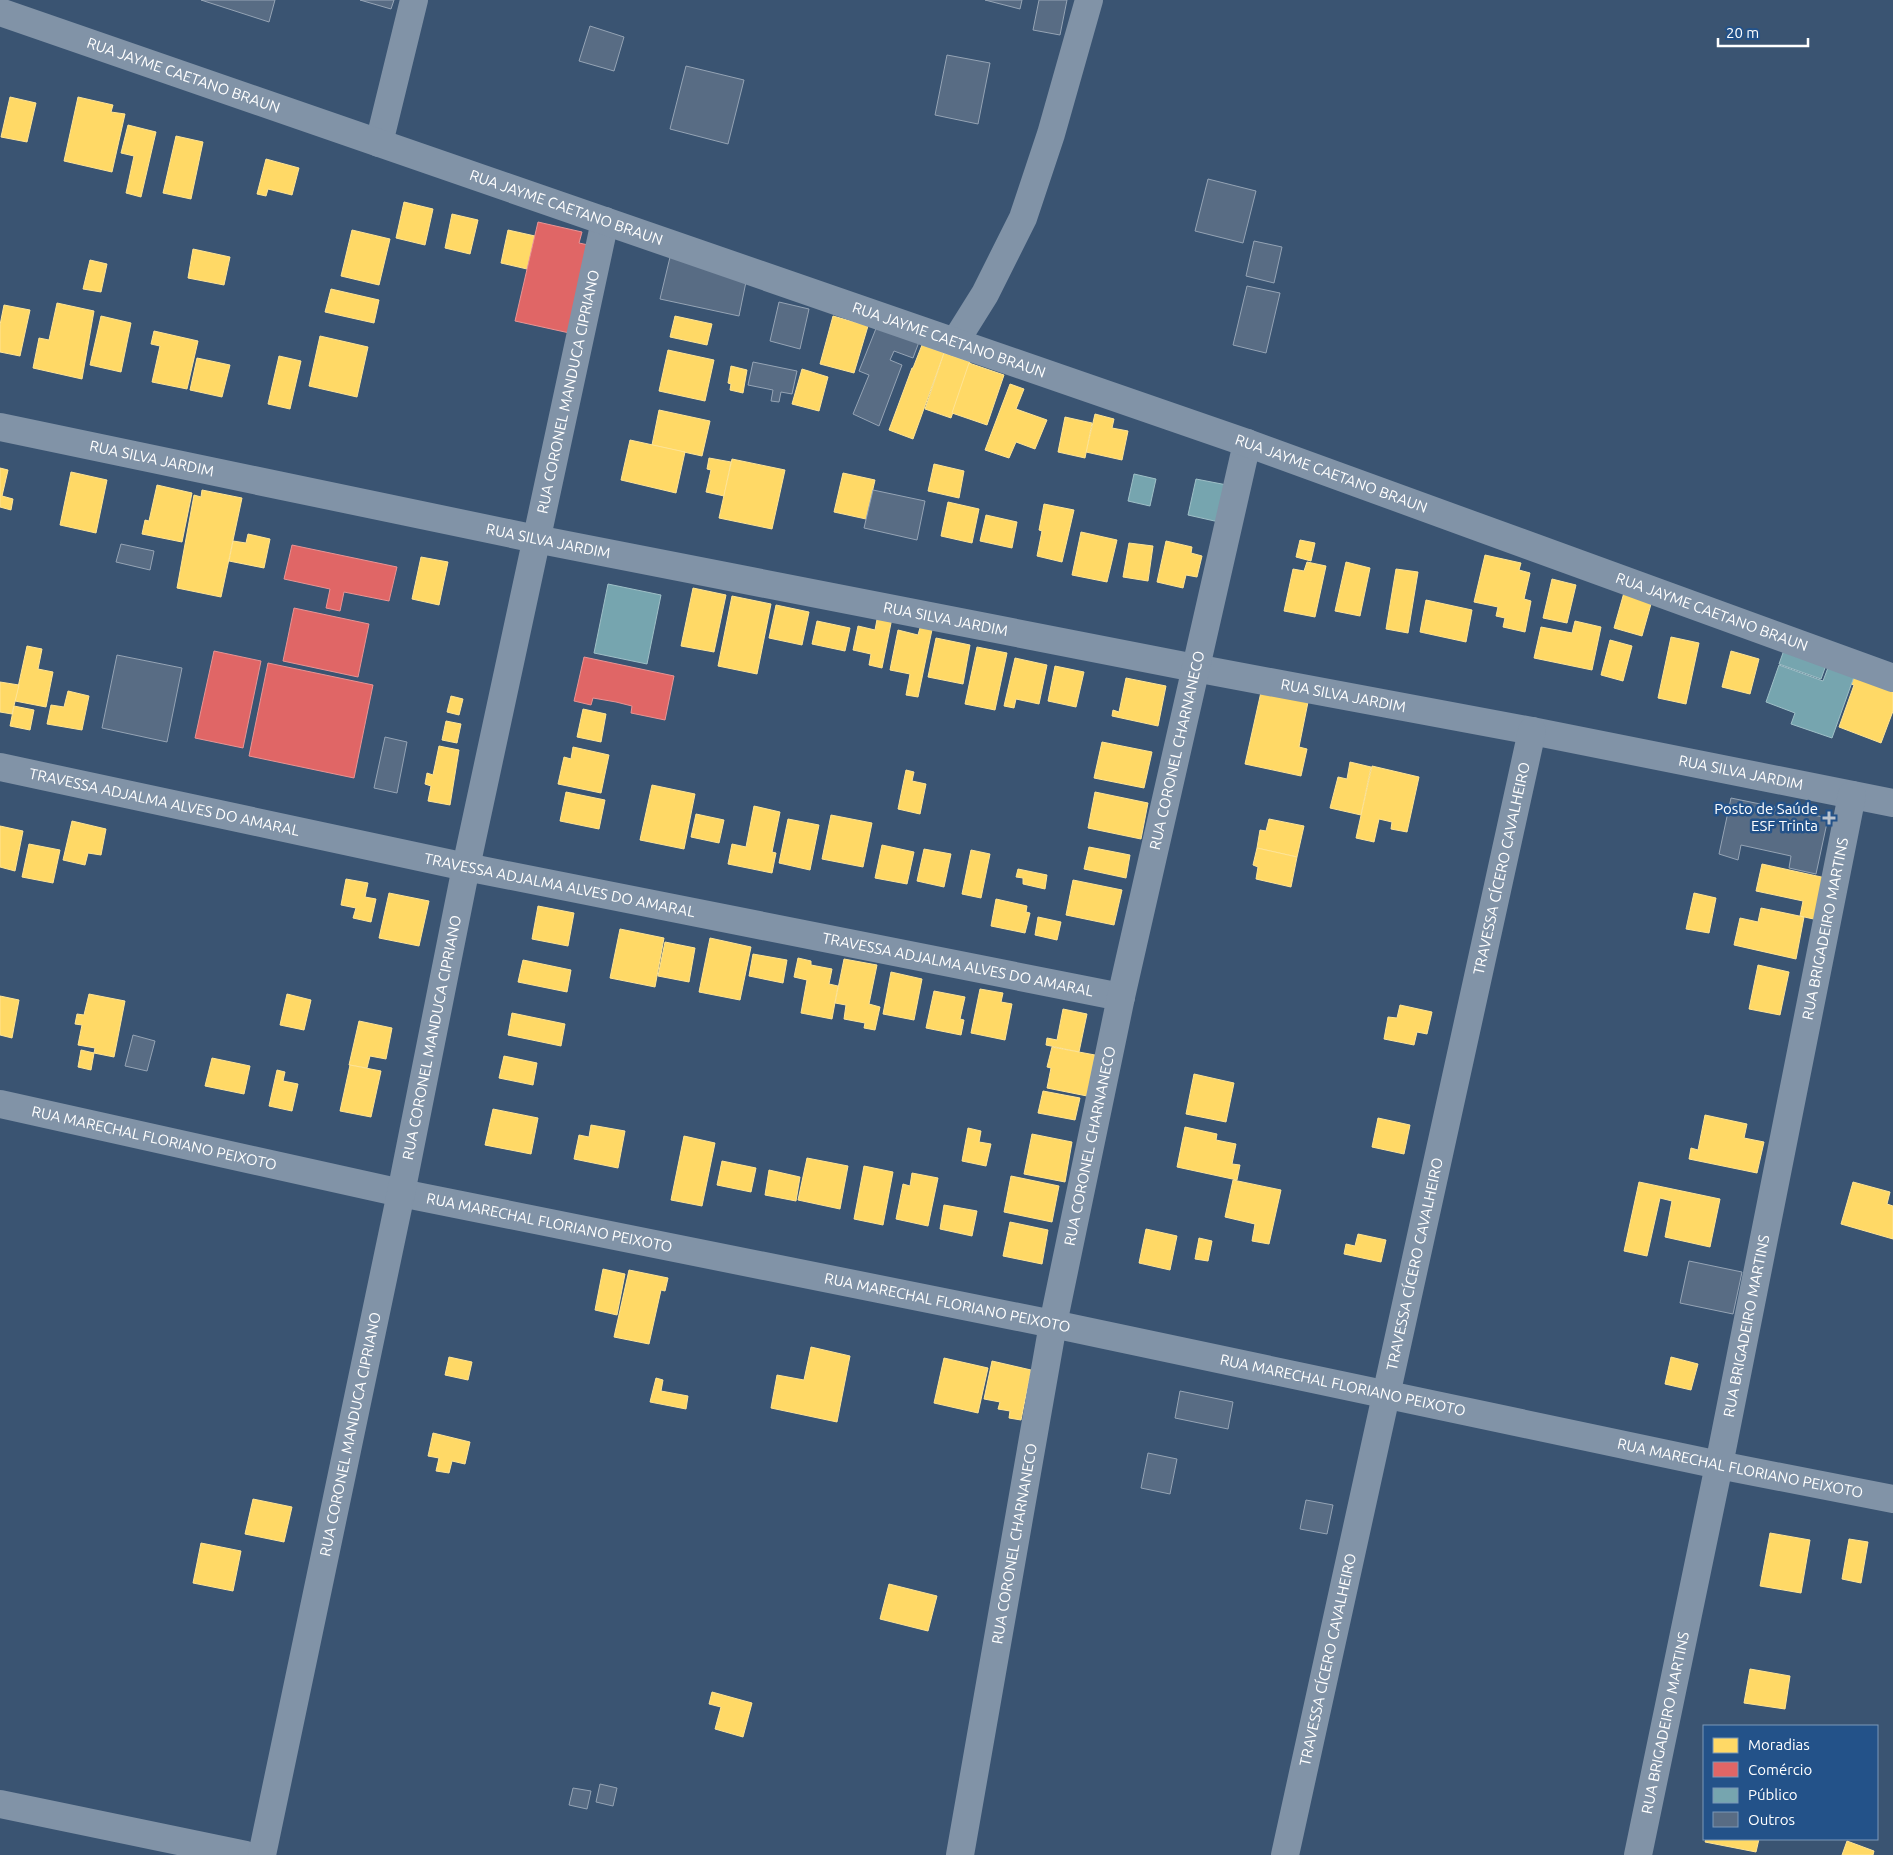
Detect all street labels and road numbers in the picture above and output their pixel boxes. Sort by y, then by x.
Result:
street label: RUA JAYME CAETANO BRAUN [85,34,282,116]
street label: RUA JAYME CAETANO BRAUN [467,166,665,248]
street label: RUA CORONEL MANDUCA CIPRIANO [533,268,602,515]
street label: RUA JAYME CAETANO BRAUN [850,298,1048,381]
street label: RUA JAYME CAETANO BRAUN [1233,431,1430,516]
street label: RUA SILVA JARDIM [88,437,216,479]
street label: RUA SILVA JARDIM [484,520,612,561]
street label: RUA JAYME CAETANO BRAUN [1614,569,1810,654]
street label: RUA SILVA JARDIM [882,598,1010,639]
street label: RUA CORONEL CHARNANECO [1146,649,1207,851]
street label: RUA SILVA JARDIM [1280,675,1407,715]
street label: RUA SILVA JARDIM [1677,751,1805,793]
street label: TRAVESSA CÍCERO CAVALHEIRO [1470,760,1533,976]
street label: TRAVESSA ADJALMA ALVES DO AMARAL [28,764,301,839]
street label: RUA BRIGADEIRO MARTINS [1799,836,1851,1021]
street label: TRAVESSA ADJALMA ALVES DO AMARAL [423,849,697,920]
street label: RUA CORONEL MANDUCA CIPRIANO [399,914,464,1161]
street label: TRAVESSA ADJALMA ALVES DO AMARAL [821,929,1095,999]
street label: RUA CORONEL CHARNANECO [1061,1044,1119,1247]
street label: RUA MARECHAL FLORIANO PEIXOTO [30,1102,278,1173]
street label: TRAVESSA CÍCERO CAVALHEIRO [1383,1156,1446,1372]
street label: RUA MARECHAL FLORIANO PEIXOTO [425,1189,674,1255]
street label: RUA BRIGADEIRO MARTINS [1720,1233,1773,1419]
street label: RUA MARECHAL FLORIANO PEIXOTO [823,1269,1072,1335]
street label: RUA CORONEL MANDUCA CIPRIANO [316,1310,384,1558]
street label: RUA MARECHAL FLORIANO PEIXOTO [1219,1351,1467,1419]
street label: RUA MARECHAL FLORIANO PEIXOTO [1616,1435,1865,1501]
street label: RUA CORONEL CHARNANECO [988,1442,1040,1645]
street label: TRAVESSA CÍCERO CAVALHEIRO [1296,1552,1359,1768]
street label: RUA BRIGADEIRO MARTINS [1638,1630,1692,1815]

